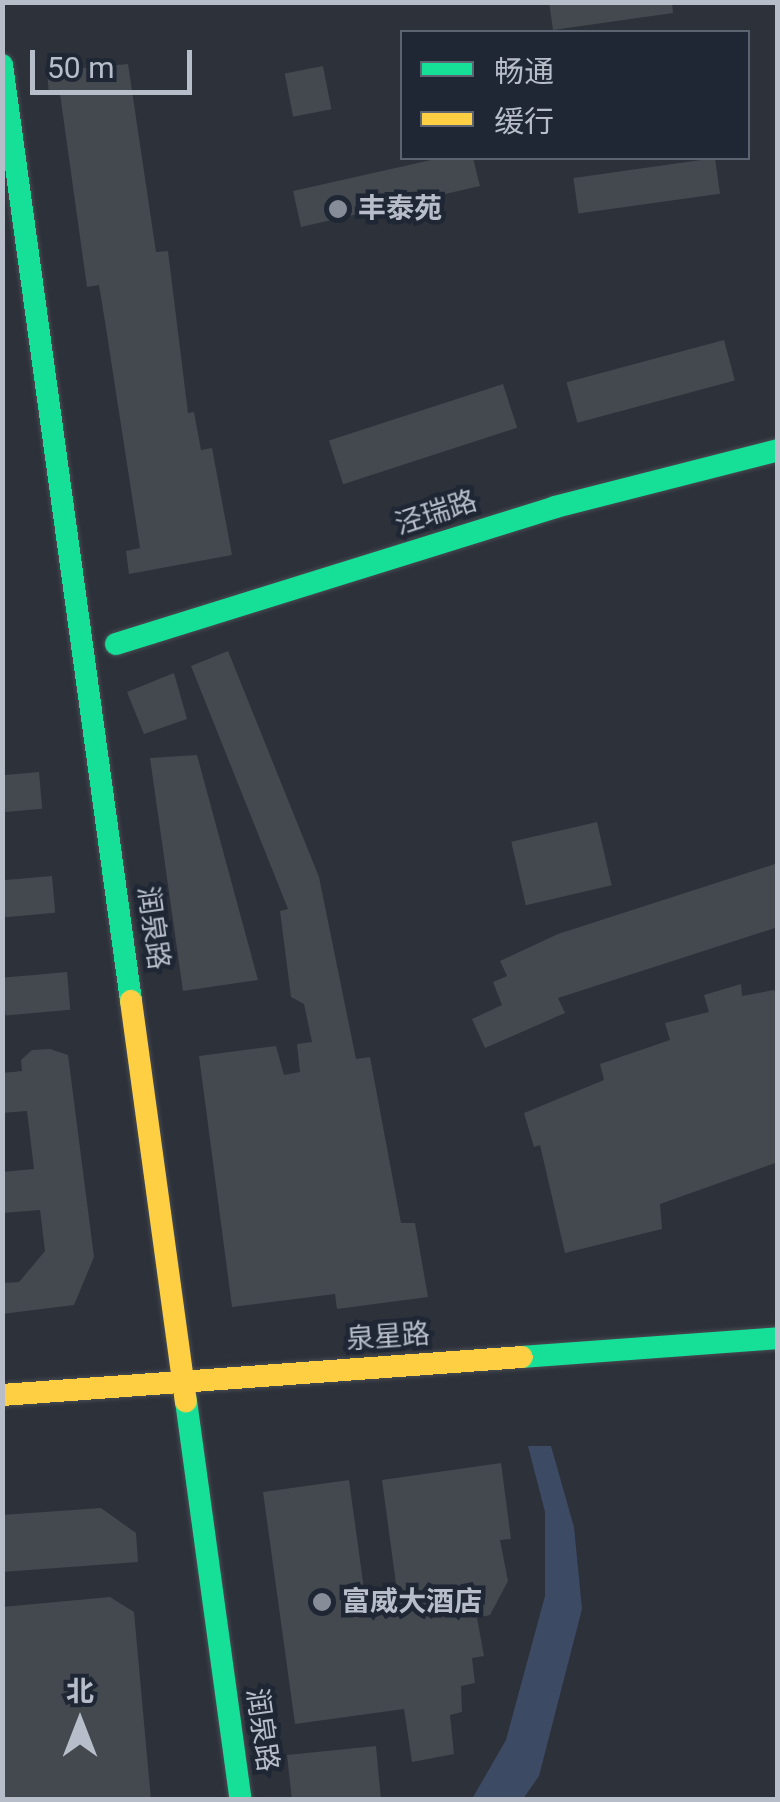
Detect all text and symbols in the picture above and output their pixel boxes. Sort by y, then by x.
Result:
scale bar [35,30,198,92]
legend [400,30,750,160]
text: 50 m [47,50,114,85]
text: 畅通 [494,54,554,89]
text: 缓行 [494,104,554,139]
place label: 丰泰苑 [358,192,442,226]
marker: 丰泰苑 [327,198,349,220]
street label: 泾瑞路 [391,484,481,542]
street label: 润泉路 [131,884,175,972]
street label: 泉星路 [345,1317,431,1357]
place label: 富威大酒店 [342,1585,482,1619]
marker: 富威大酒店 [311,1591,333,1613]
north arrow [30,1672,130,1772]
text: 北 [66,1675,94,1708]
street label: 润泉路 [240,1686,284,1774]

